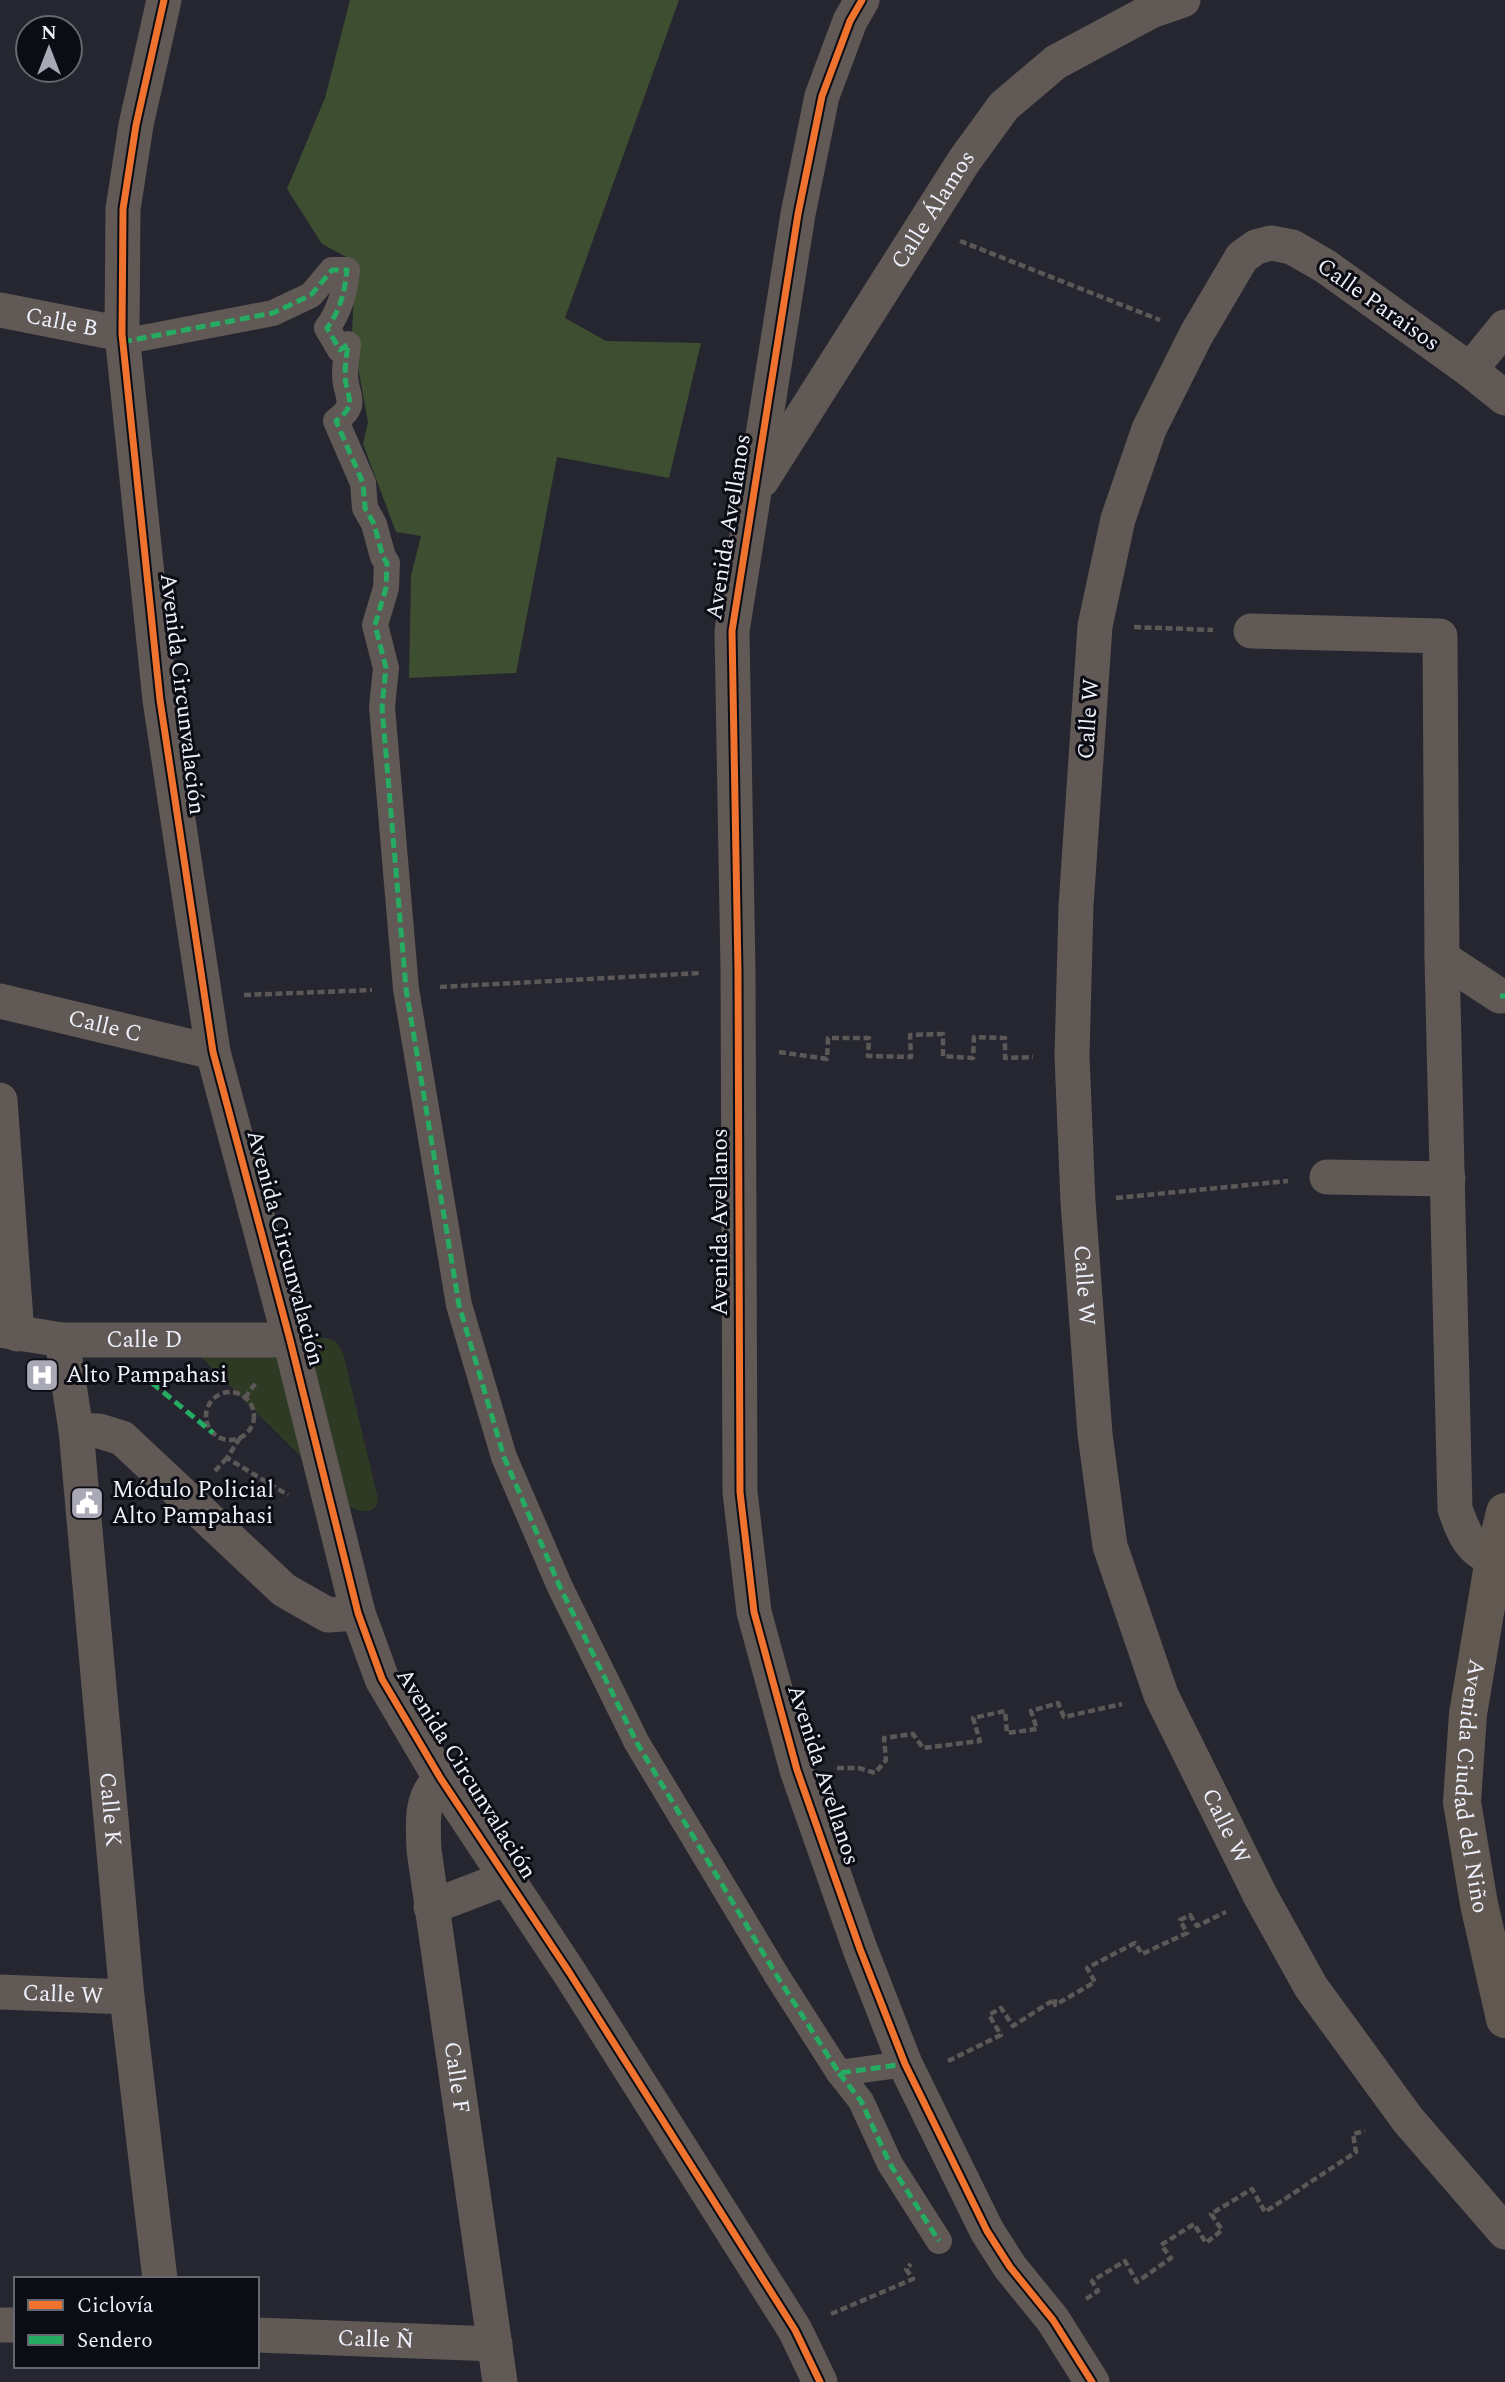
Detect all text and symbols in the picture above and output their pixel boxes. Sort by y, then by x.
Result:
north arrow [14,14,84,84]
text: N [41,19,57,48]
street label: Calle Álamos [882,142,984,276]
street label: Calle Paraisos [1309,249,1447,361]
street label: Calle B [22,298,101,346]
street label: Avenida Avellanos [697,431,761,623]
street label: Avenida Circunvalación [150,571,214,817]
street label: Calle W [1069,677,1109,761]
street label: Calle C [65,1000,146,1052]
street label: Avenida Circunvalación [237,1126,333,1370]
street label: Avenida Avellanos [703,1128,738,1316]
street label: Calle W [1064,1244,1105,1327]
street label: Calle D [106,1323,182,1358]
hospital icon: Alto Pampahasi [23,1356,61,1394]
place label: Alto Pampahasi [66,1358,227,1393]
place label: Módulo Policial Alto Pampahasi [112,1473,274,1534]
public building icon: Módulo Policial Alto Pampahasi [68,1484,106,1522]
street label: Avenida Ciudad del Niño [1444,1656,1498,1917]
street label: Avenida Circunvalación [387,1662,545,1886]
street label: Avenida Avellanos [777,1680,869,1870]
street label: Calle K [89,1771,131,1849]
street label: Calle W [1192,1782,1260,1871]
street label: Calle W [22,1975,104,2014]
street label: Calle F [434,2039,479,2116]
legend [14,2277,259,2368]
text: Ciclovía [77,2290,154,2322]
street label: Calle Ñ [337,2321,415,2358]
text: Sendero [77,2325,153,2357]

